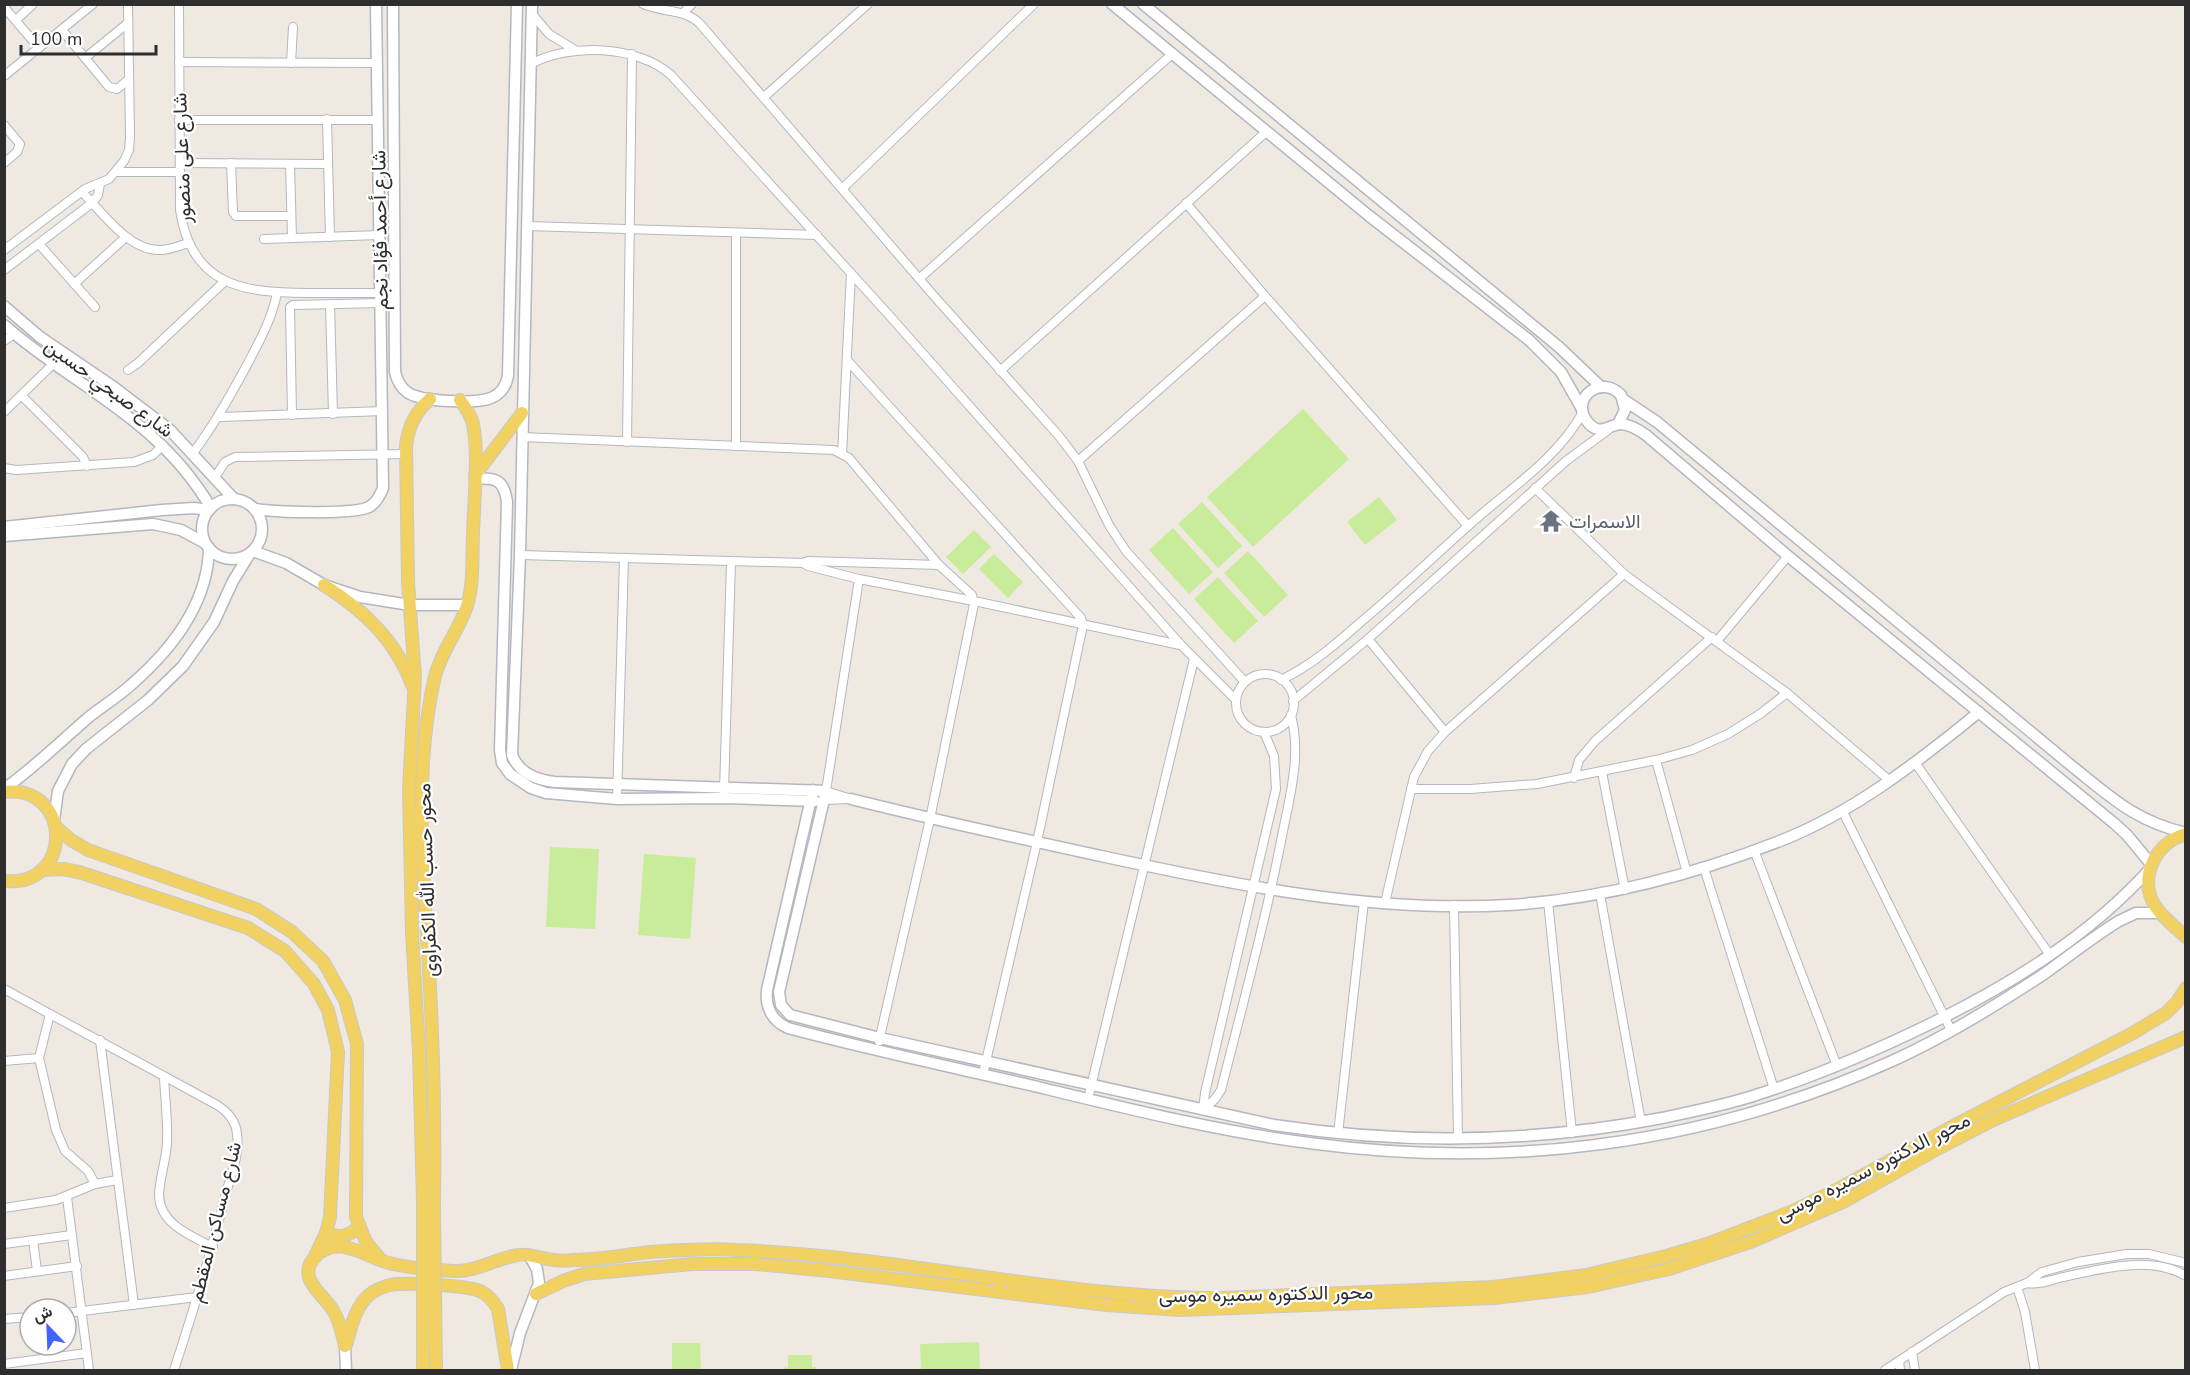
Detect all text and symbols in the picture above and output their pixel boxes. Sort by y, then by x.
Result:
scale bar [21,18,156,56]
text: 100 m [30,27,82,51]
street label: شارع على منصور [166,92,198,225]
street label: شارع أحمد فؤاد نجم [365,150,395,310]
street label: شارع صبحي حسين [37,332,179,446]
temple icon: الاسمرات [1538,508,1564,534]
place label: الاسمرات [1569,508,1641,535]
street label: محور حسب الله الكفراوى [410,783,444,977]
street label: محور الدكتوره سميره موسى [1771,1106,1975,1228]
street label: شارع مساكن المقطم [182,1139,248,1305]
street label: محور الدكتوره سميره موسى [1158,1279,1374,1309]
north arrow [18,1297,78,1357]
text: ش [29,1300,56,1328]

